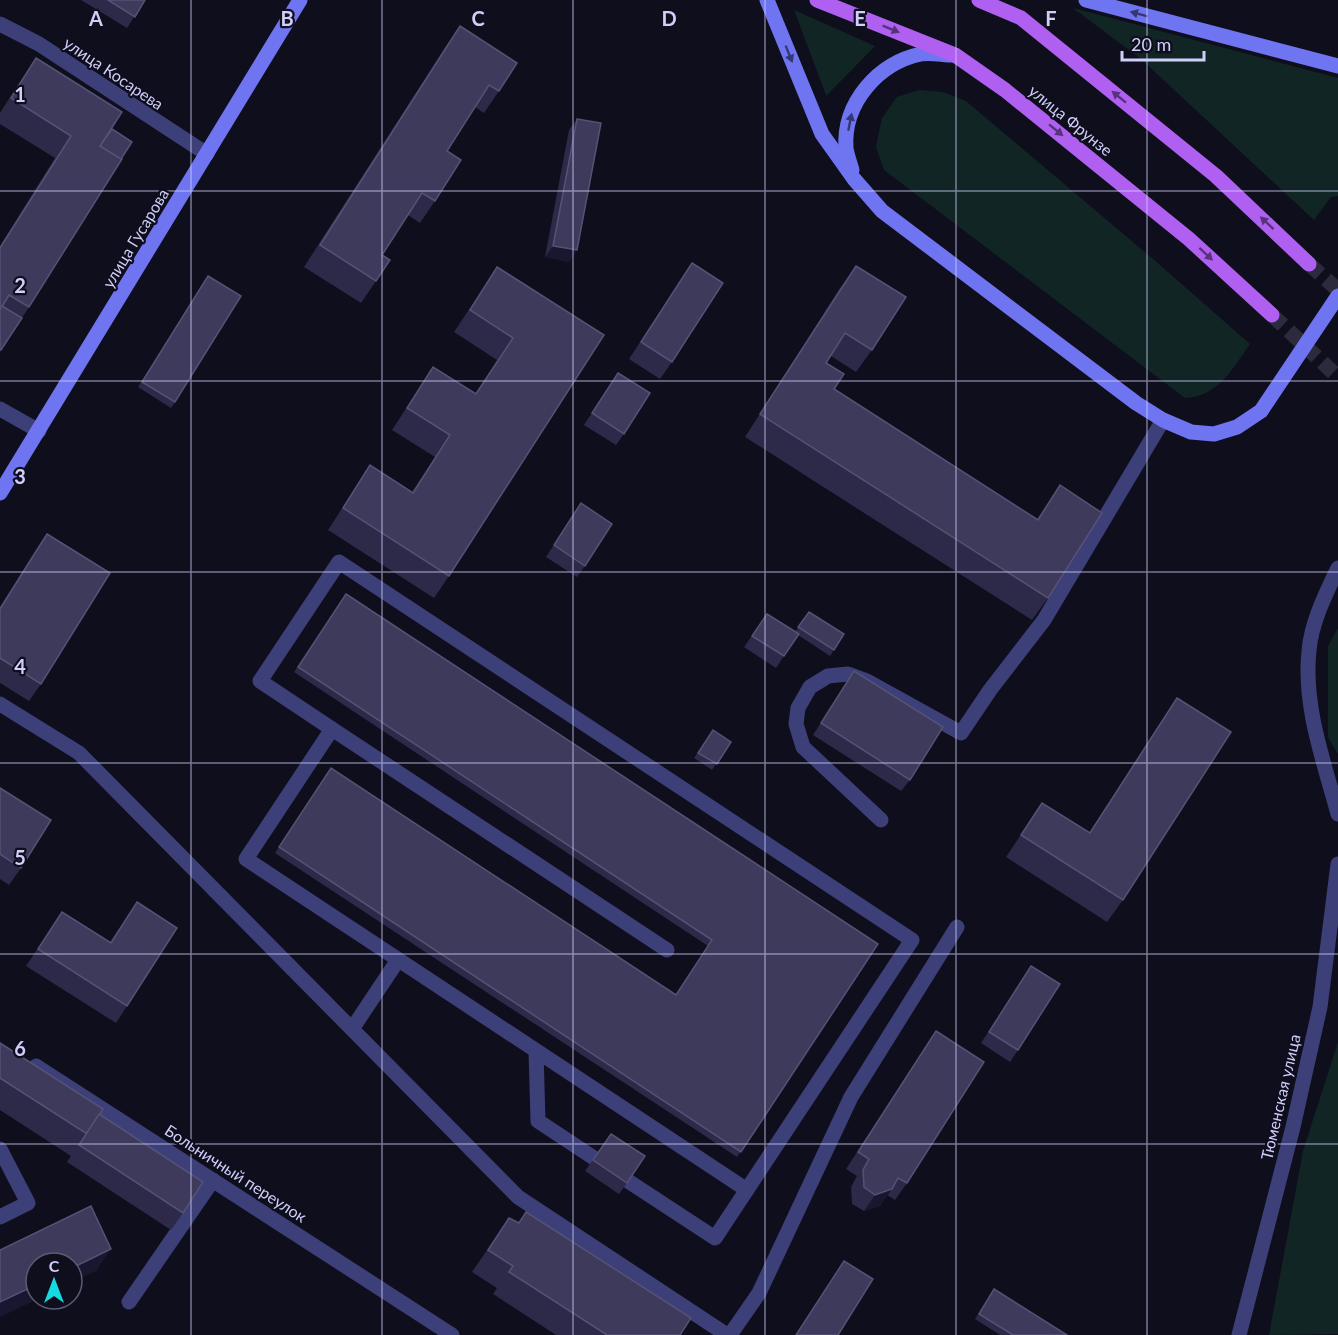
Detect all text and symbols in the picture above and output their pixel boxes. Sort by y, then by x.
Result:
text: A [88,6,103,30]
text: B [280,6,294,30]
text: C [471,6,485,30]
text: D [661,6,677,30]
text: E [854,6,866,30]
text: F [1045,6,1057,30]
one-way arrow [1130,9,1148,18]
scale bar [1122,24,1204,62]
one-way arrow [882,25,900,34]
street label: улица Косарева [61,33,167,113]
text: 20 m [1131,33,1171,55]
one-way arrow [785,45,794,63]
street label: улица Фрунзе [1025,81,1117,159]
text: 1 [14,82,26,106]
one-way arrow [1111,91,1126,103]
one-way arrow [846,112,855,131]
one-way arrow [1048,124,1063,136]
street label: улица Гусарова [98,185,172,291]
one-way arrow [1260,217,1274,231]
one-way arrow [1198,247,1213,260]
text: 2 [14,273,26,297]
text: 3 [14,464,26,488]
text: 4 [14,654,26,678]
text: 5 [14,845,26,869]
street label: Тюменская улица [1256,1032,1304,1162]
text: 6 [14,1036,26,1060]
street label: Больничный переулок [162,1120,311,1226]
north arrow [24,1251,84,1311]
text: С [49,1256,60,1275]

